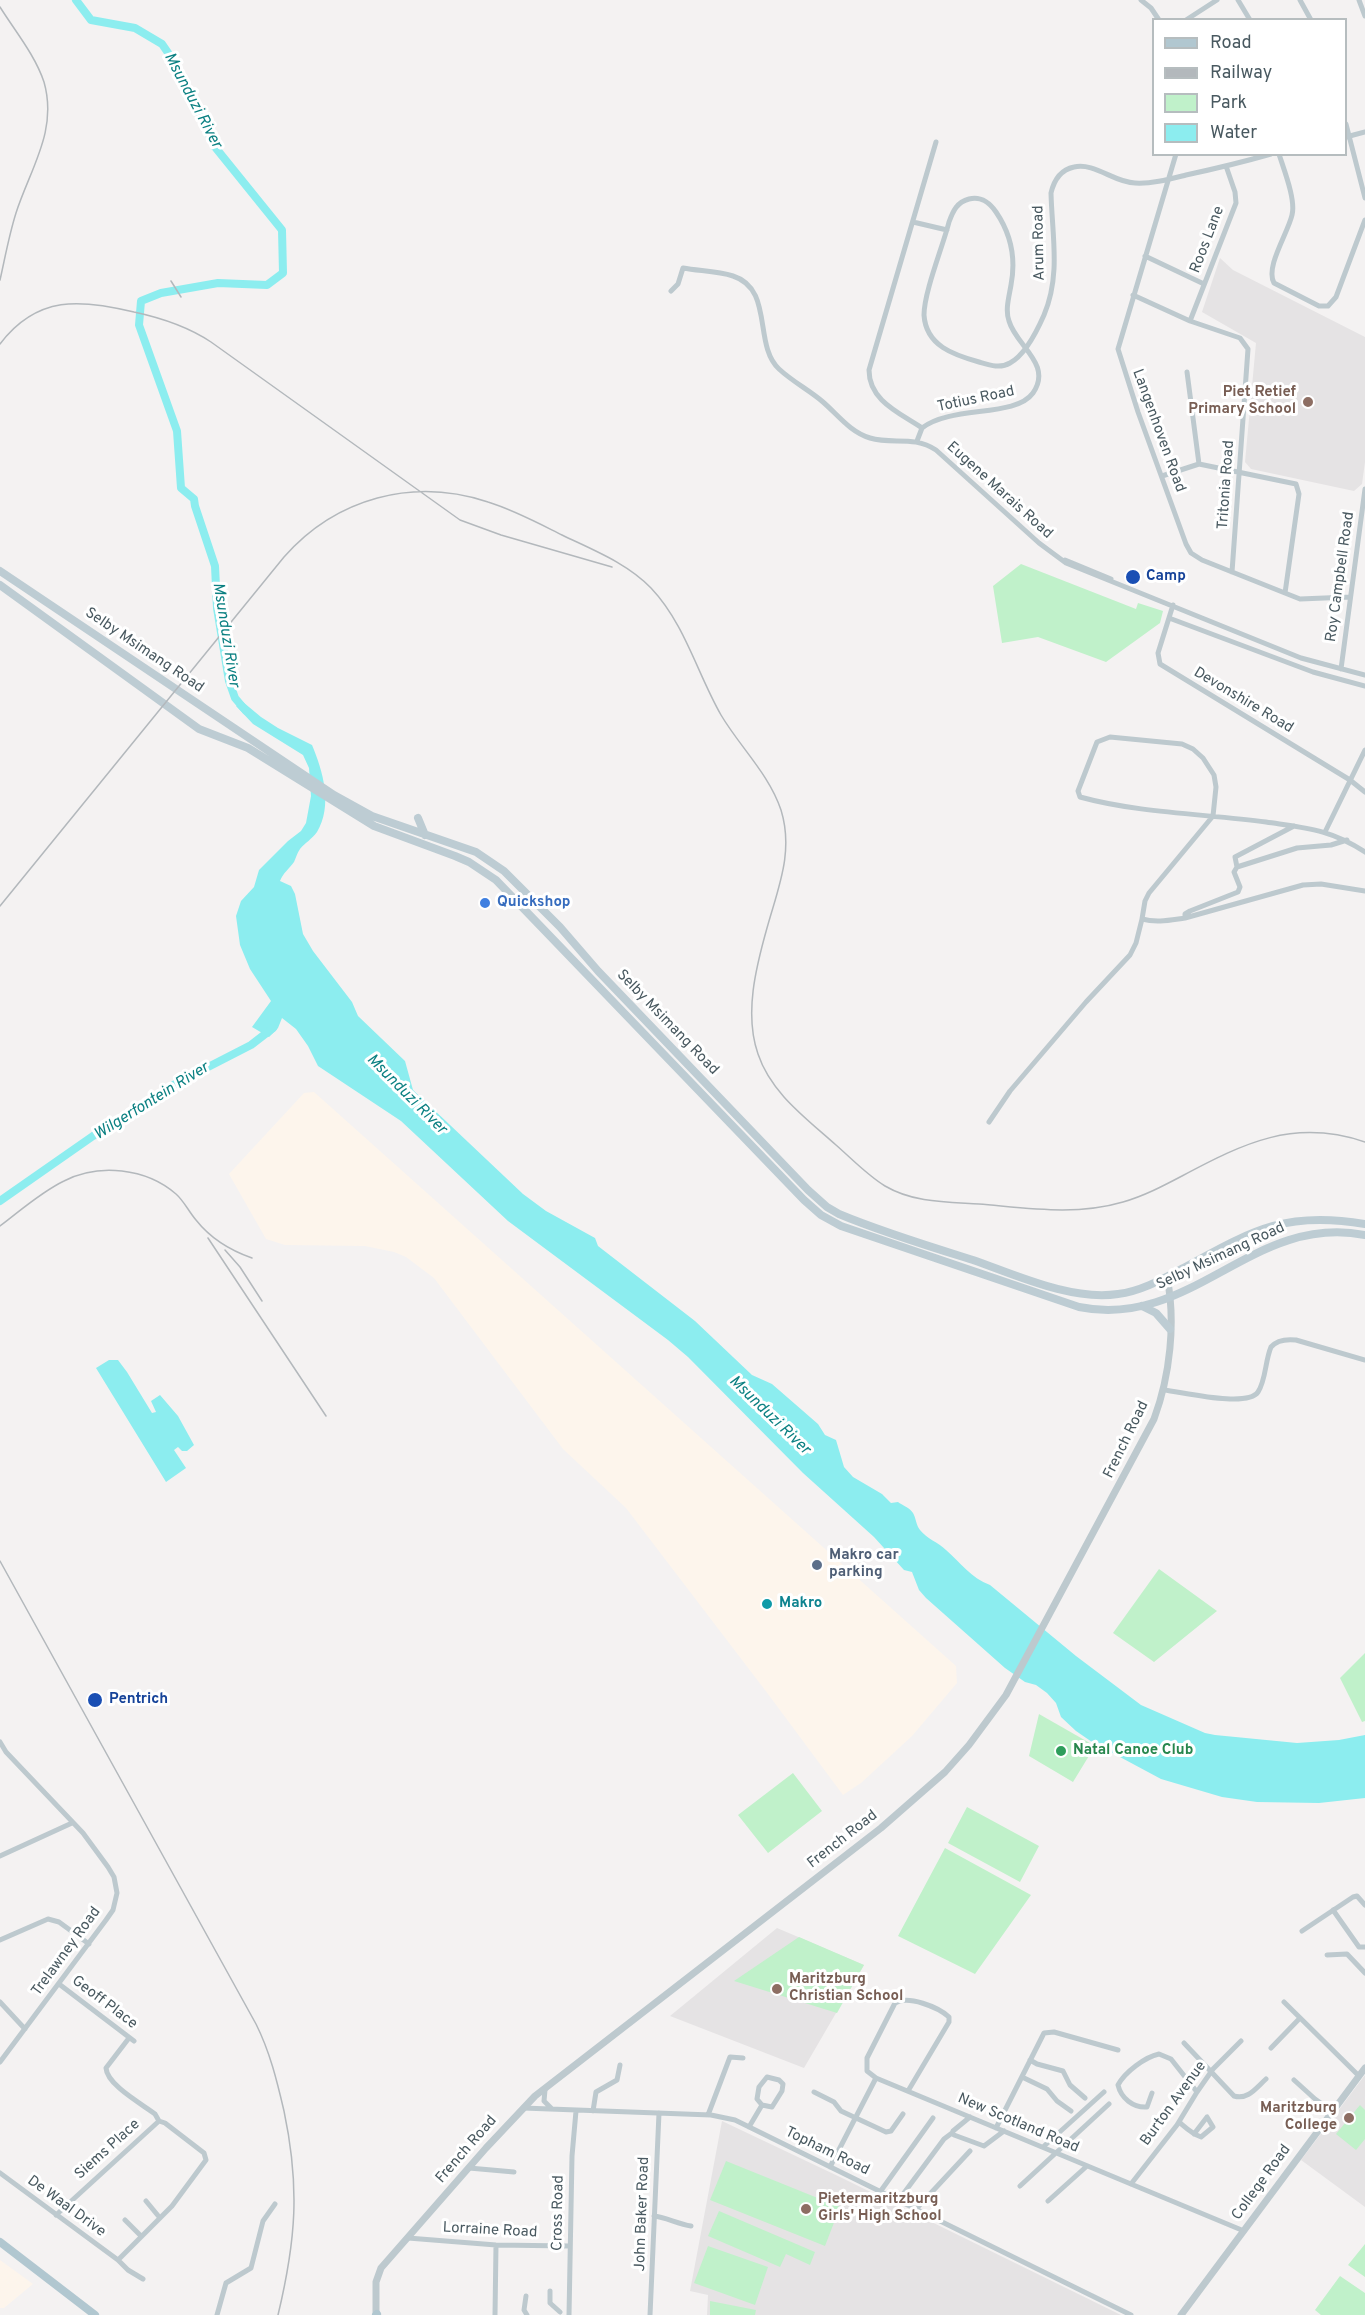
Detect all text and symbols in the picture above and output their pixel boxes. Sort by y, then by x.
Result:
legend [1152,18,1347,156]
text: Road [1210,32,1252,55]
water label: Msunduzi River [159,50,225,152]
text: Railway [1210,62,1272,85]
text: Park [1210,92,1247,115]
text: Water [1210,122,1257,145]
street label: Roos Lane [1187,204,1229,276]
street label: Arum Road [1030,205,1050,281]
street label: Langenhoven Road [1127,367,1189,495]
street label: Totius Road [936,383,1016,417]
place label: Piet Retief Primary School [1188,384,1296,419]
marker: Piet Retief Primary School [1301,395,1315,409]
street label: Eugene Marais Road [942,439,1056,543]
street label: Tritonia Road [1215,440,1239,530]
street label: Roy Campbell Road [1323,511,1359,643]
marker: Camp [1124,568,1142,586]
place label: Camp [1146,568,1186,586]
water label: Msunduzi River [207,581,243,689]
street label: Selby Msimang Road [81,605,207,697]
street label: Devonshire Road [1190,664,1296,738]
place label: Quickshop [497,894,570,912]
marker: Quickshop [478,896,492,910]
street label: Selby Msimang Road [612,967,722,1079]
water label: Msunduzi River [362,1051,450,1139]
water label: Wilgerfontein River [91,1059,213,1145]
street label: Selby Msimang Road [1154,1219,1288,1295]
water label: Msunduzi River [724,1372,814,1460]
street label: French Road [1101,1398,1153,1482]
place label: Makro car parking [829,1547,899,1582]
marker: Makro car parking [810,1558,824,1572]
place label: Makro [779,1595,822,1613]
marker: Makro [760,1597,774,1611]
marker: Pentrich [86,1691,104,1709]
place label: Pentrich [109,1691,168,1709]
place label: Natal Canoe Club [1073,1742,1193,1760]
marker: Natal Canoe Club [1054,1744,1068,1758]
street label: French Road [804,1807,882,1873]
street label: Trelawney Road [29,1904,105,2000]
place label: Maritzburg Christian School [789,1971,903,2006]
street label: Geoff Place [67,1972,141,2034]
marker: Maritzburg Christian School [770,1982,784,1996]
street label: Burton Avenue [1137,2058,1211,2150]
street label: New Scotland Road [955,2090,1081,2158]
place label: Maritzburg College [1260,2100,1337,2135]
marker: Maritzburg College [1342,2111,1356,2125]
street label: French Road [433,2112,501,2188]
street label: Siems Place [72,2116,144,2184]
street label: Topham Road [782,2124,872,2180]
street label: College Road [1229,2142,1295,2224]
street label: John Baker Road [632,2156,654,2272]
street label: De Waal Drive [23,2172,109,2242]
street label: Cross Road [549,2175,569,2251]
place label: Pietermaritzburg Girls' High School [818,2191,942,2226]
marker: Pietermaritzburg Girls' High School [799,2202,813,2216]
street label: Lorraine Road [442,2220,538,2242]

